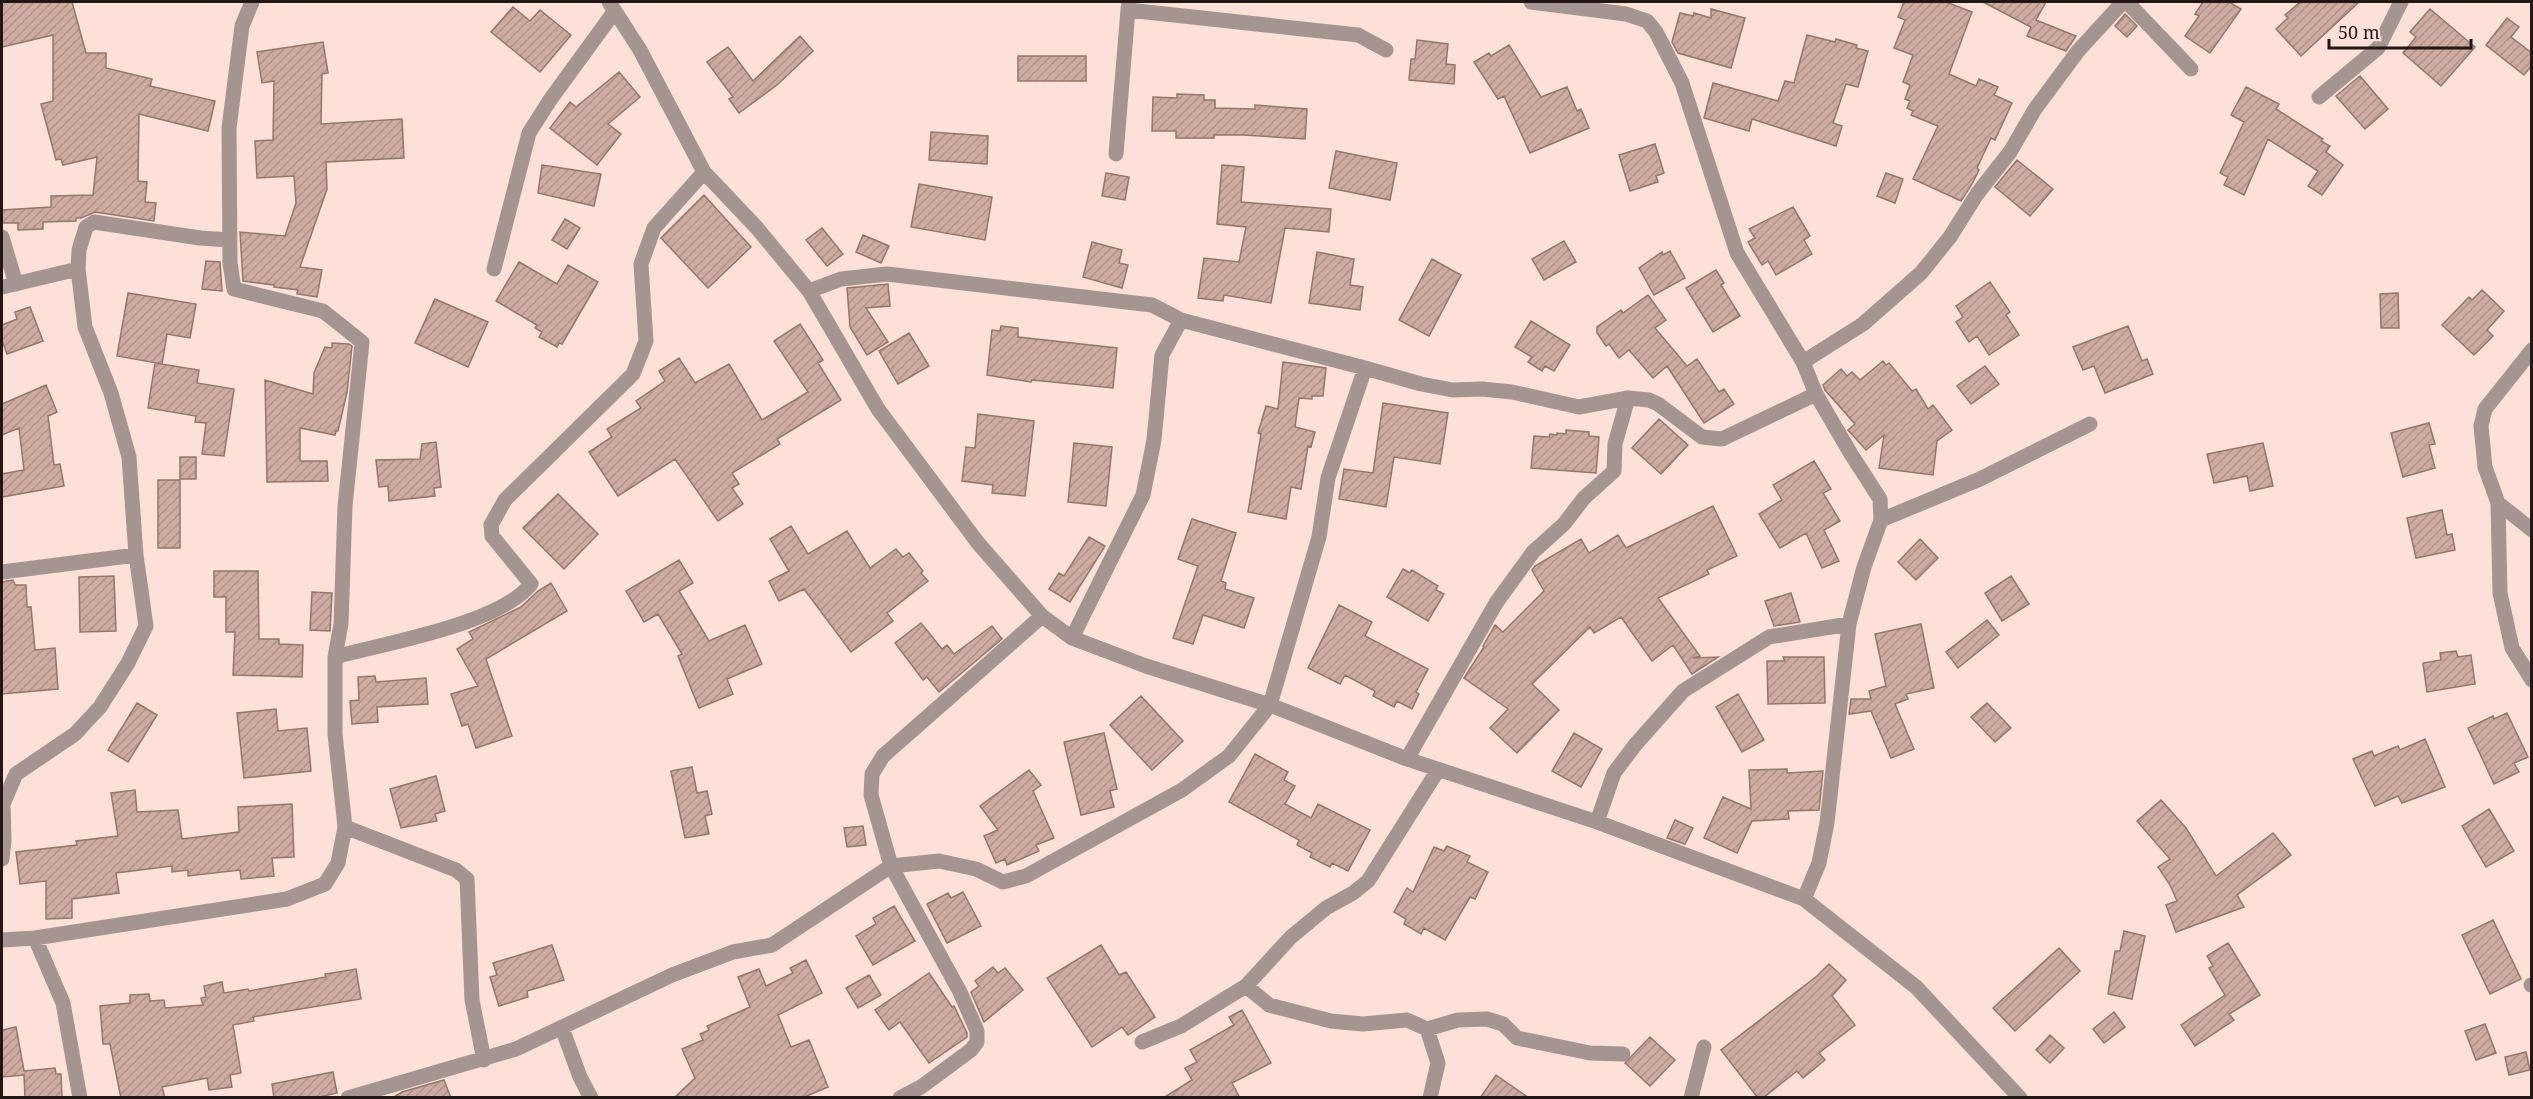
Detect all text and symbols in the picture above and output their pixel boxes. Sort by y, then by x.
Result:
scale bar [2329,12,2472,50]
text: 50 m [2338,20,2380,44]

